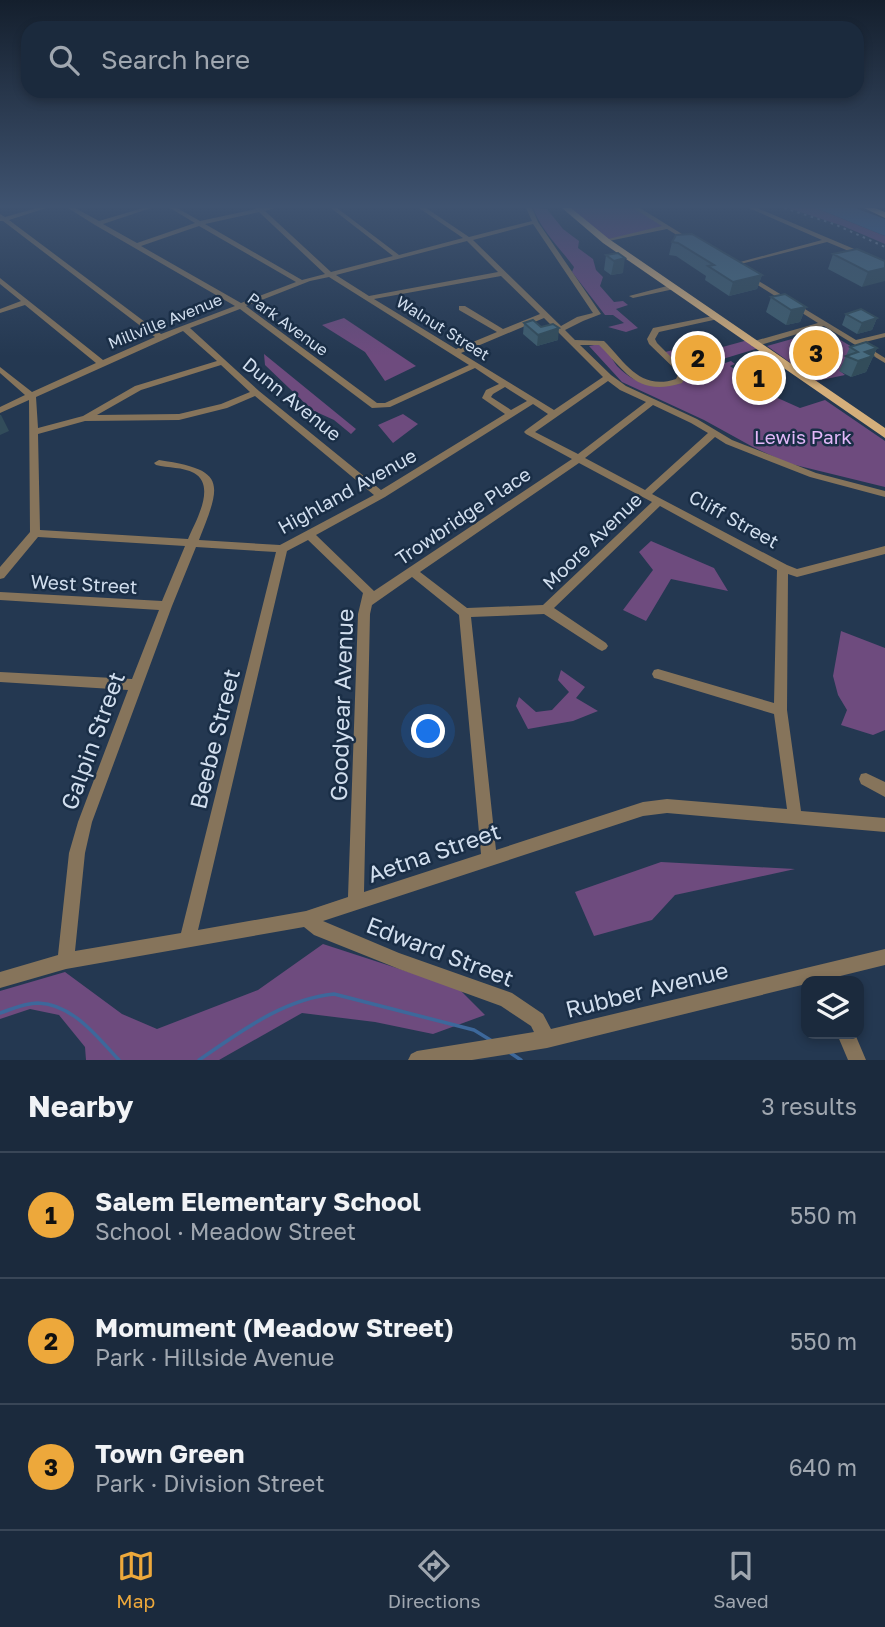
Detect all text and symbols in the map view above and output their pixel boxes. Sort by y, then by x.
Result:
search box [21,21,864,98]
icon: search [45,41,83,79]
text: Search here [101,44,250,75]
street label: Park Avenue [244,288,332,360]
street label: Millville Avenue [105,289,225,353]
street label: Walnut Street [393,291,493,365]
pin: 3 [793,327,839,379]
pin: 2 [675,332,721,384]
street label: Dunn Avenue [238,352,346,445]
pin: 1 [736,352,782,404]
park label: Lewis Park [754,425,852,448]
street label: Highland Avenue [273,443,420,538]
street label: Trowbridge Place [391,462,535,569]
street label: Cliff Street [685,484,783,553]
street label: Moore Avenue [537,487,646,594]
street label: West Street [30,569,138,598]
street label: Goodyear Avenue [324,608,358,802]
street label: Beebe Street [183,666,245,812]
street label: Galpin Street [54,668,130,814]
your location [411,714,445,748]
street label: Aetna Street [364,816,504,888]
street label: Edward Street [363,910,518,992]
street label: Rubber Avenue [563,955,731,1023]
map controls [801,976,864,1039]
button: layers [801,976,864,1039]
text: Nearby [28,1088,133,1124]
text: 3 results [761,1092,857,1120]
text: Salem Elementary School [95,1186,421,1217]
text: 1 [45,1201,57,1229]
text: 550 m [790,1201,857,1229]
text: School · Meadow Street [95,1217,356,1245]
text: Momument (Meadow Street) [95,1312,454,1343]
text: 2 [44,1327,58,1355]
text: 550 m [790,1327,857,1355]
text: Park · Hillside Avenue [95,1343,334,1371]
text: Town Green [95,1438,244,1469]
text: 3 [44,1453,58,1481]
text: 640 m [789,1453,857,1481]
text: Park · Division Street [95,1469,325,1497]
tab: Map [116,1547,155,1612]
tab: Directions [388,1547,481,1612]
tab: Saved [713,1547,769,1612]

